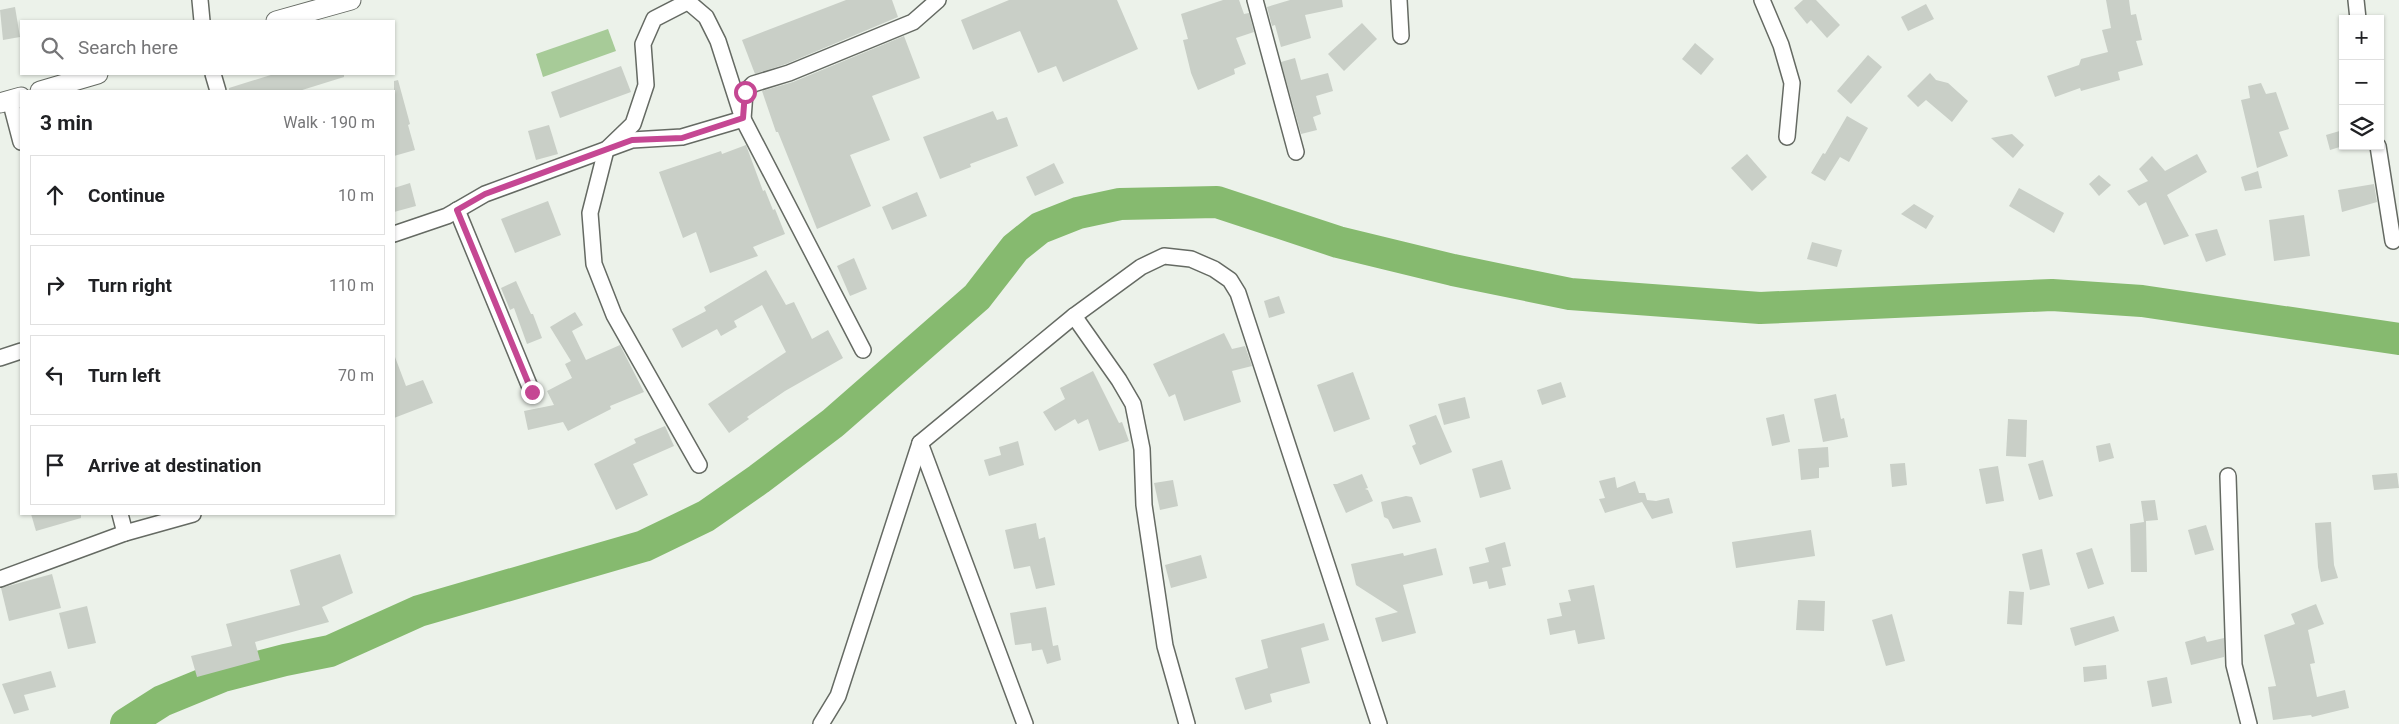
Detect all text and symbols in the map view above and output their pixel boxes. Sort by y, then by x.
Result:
map controls [2339,15,2384,150]
button: + [2339,15,2384,60]
search box [20,20,395,75]
icon: search [38,34,66,62]
text: Search here [78,36,178,59]
button: − [2339,60,2384,105]
route start [734,81,757,104]
button: layers [2339,105,2384,150]
text: 3 min [40,111,93,135]
text: Walk · 190 m [283,113,375,132]
icon: ahead [41,181,69,209]
text: Continue [88,184,165,207]
text: 10 m [338,186,374,205]
icon: right [41,271,69,299]
text: Turn right [88,274,172,297]
text: 110 m [329,276,374,295]
icon: left [41,361,69,389]
text: Turn left [88,364,161,387]
text: 70 m [338,366,374,385]
route end [521,381,544,404]
icon: arrive [41,451,69,479]
text: Arrive at destination [88,454,261,477]

